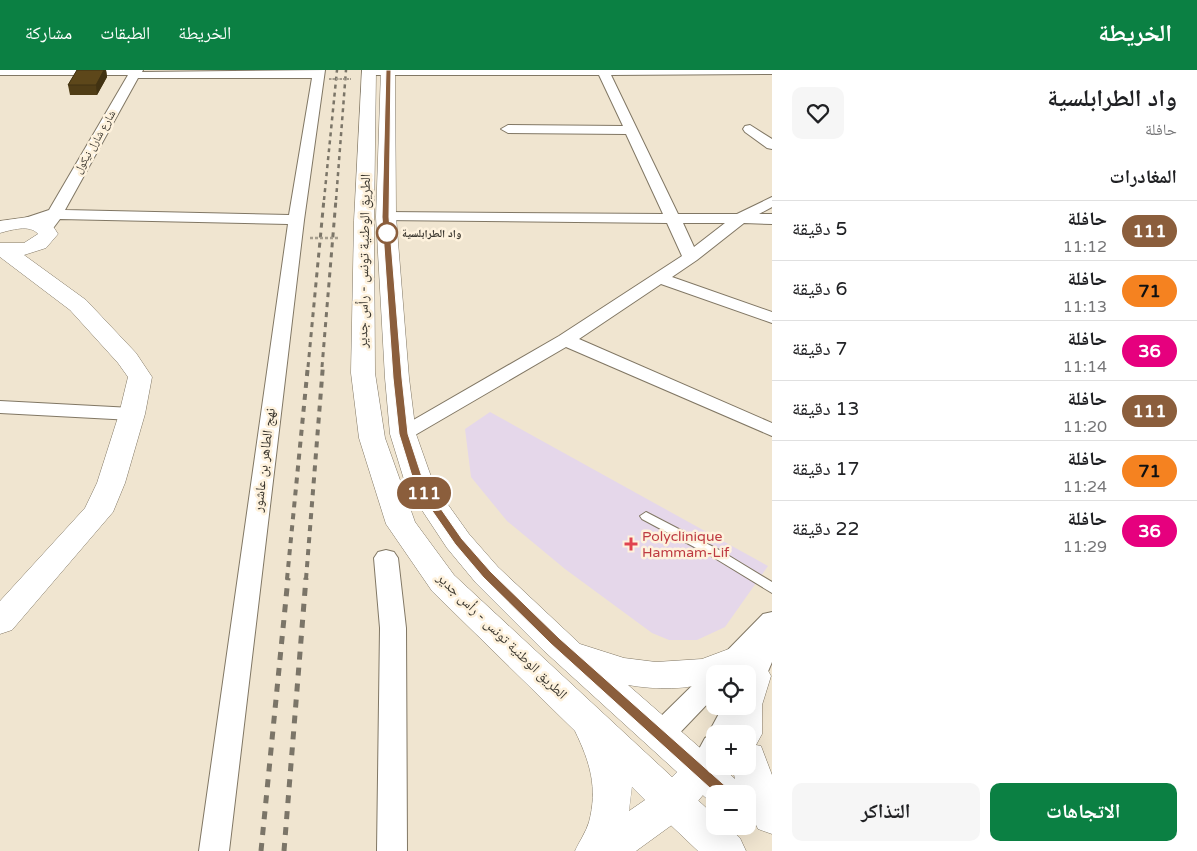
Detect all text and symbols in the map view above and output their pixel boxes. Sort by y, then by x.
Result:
text: الخريطة [1098,19,1172,48]
text: مشاركة [25,22,72,44]
text: الطبقات [100,22,150,44]
text: الخريطة [178,22,231,44]
text: واد الطرابلسية [1047,84,1177,113]
button: heart [792,87,844,139]
street label: شارع شارل نيكول [72,108,118,176]
text: حافلة [1145,120,1177,140]
text: المغادرات [1110,166,1177,188]
street label: الطريق الوطنية تونس - رأس جدير [354,174,375,349]
text: حافلة [1068,208,1107,230]
text: 5 دقيقة [792,218,848,240]
text: 111 [1133,220,1166,242]
marker: واد الطرابلسية [376,222,398,244]
place label: واد الطرابلسية [402,227,461,240]
text: 11:12 [1063,237,1107,257]
text: حافلة [1068,268,1107,290]
text: 6 دقيقة [792,278,848,300]
text: 71 [1138,280,1161,302]
text: 11:13 [1063,297,1107,317]
text: حافلة [1068,328,1107,350]
text: 7 دقيقة [792,338,848,360]
text: 36 [1138,340,1161,362]
text: 11:14 [1063,357,1107,377]
text: حافلة [1068,388,1107,410]
text: 13 دقيقة [792,398,859,420]
text: 111 [1133,400,1166,422]
street label: نهج الطاهر بن عاشور [249,407,280,514]
text: 11:20 [1063,417,1107,437]
text: حافلة [1068,448,1107,470]
text: 17 دقيقة [792,458,859,480]
text: 71 [1138,460,1161,482]
line badge: 111 [395,477,453,509]
text: 11:24 [1063,477,1107,497]
text: 111 [407,482,441,504]
text: حافلة [1068,508,1107,530]
text: 22 دقيقة [792,518,859,540]
text: 36 [1138,520,1161,542]
place label: Polyclinique Hammam-Lif [642,528,730,561]
marker: Polyclinique Hammam-Lif [624,537,638,551]
text: 11:29 [1063,537,1107,557]
street label: الطريق الوطنية تونس - رأس جدير [432,569,571,703]
map controls [706,665,756,835]
button: locate [706,665,756,715]
button: + [706,725,756,775]
button: التذاكر [792,783,980,841]
button: الاتجاهات [990,783,1177,841]
button: − [706,785,756,835]

